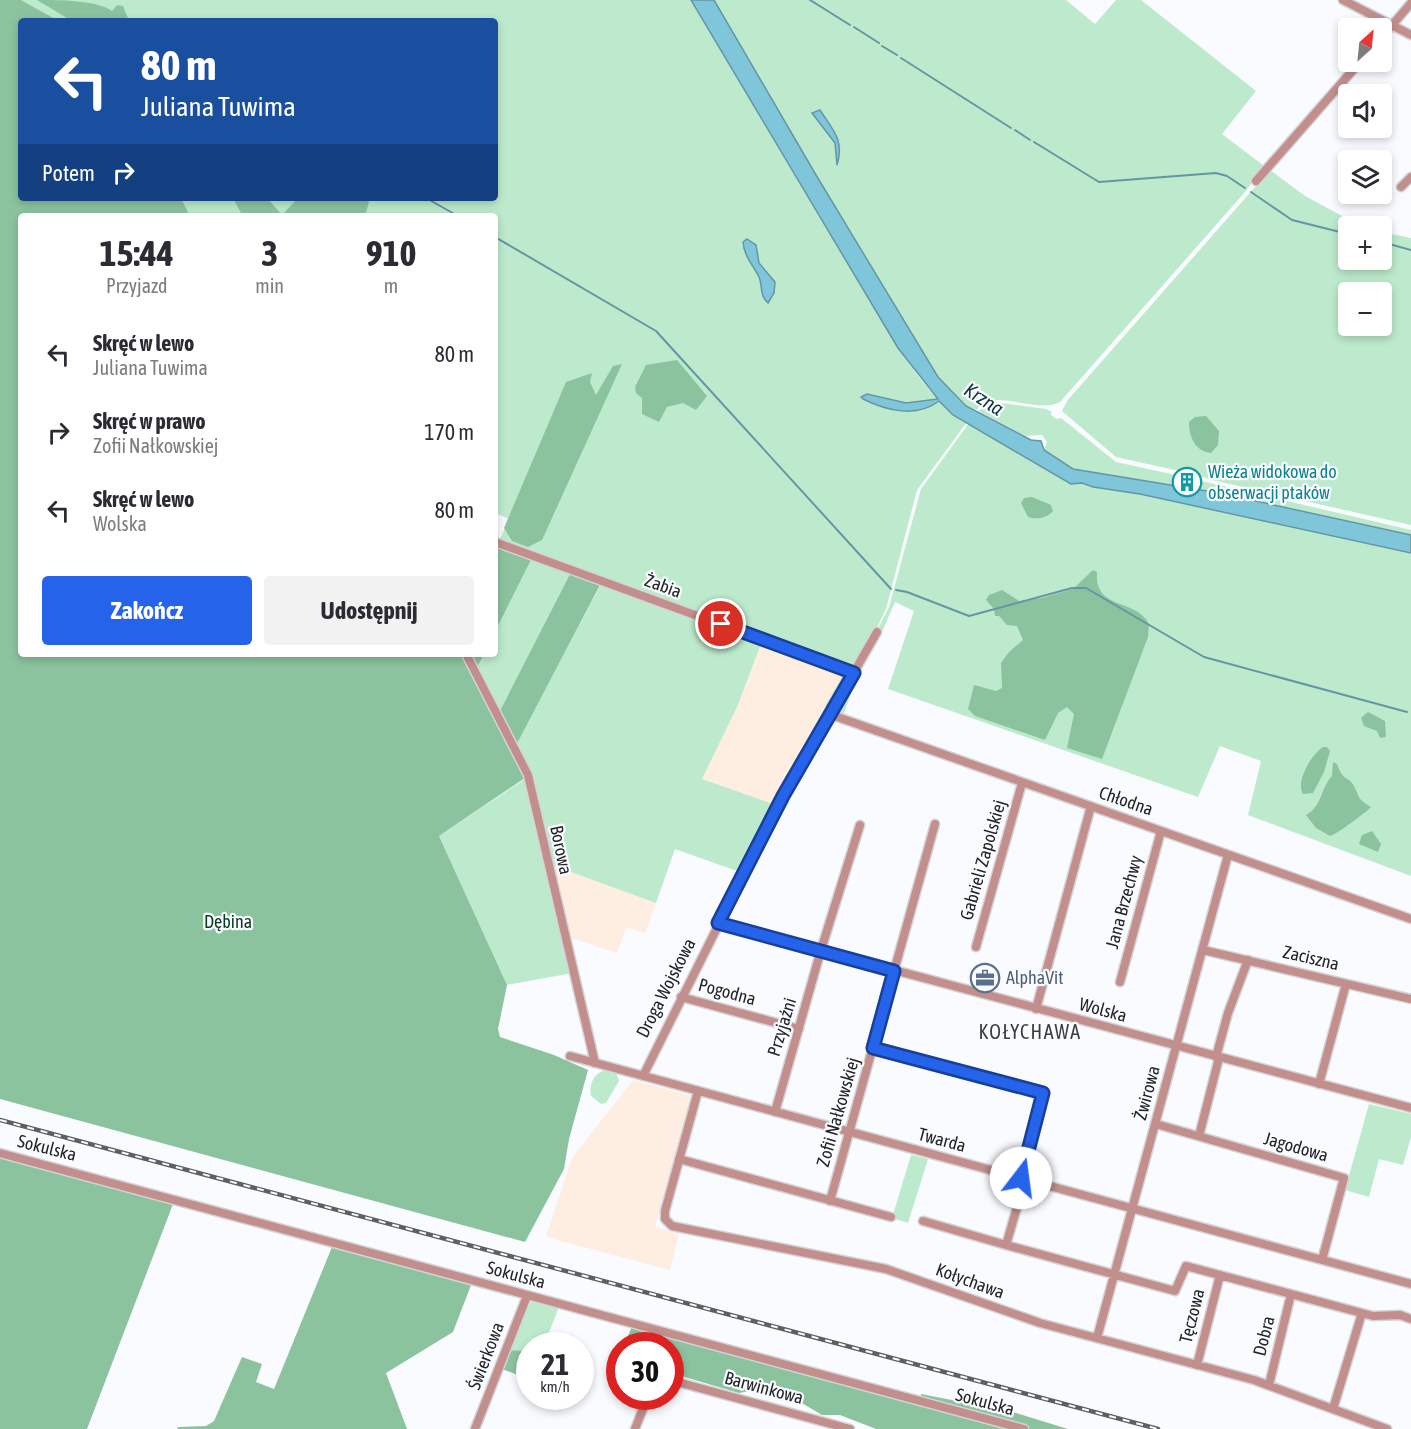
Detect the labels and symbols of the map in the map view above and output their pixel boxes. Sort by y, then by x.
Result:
north arrow [1338,18,1392,72]
water label: Krzna [960,378,1008,420]
place label: Wieża widokowa do obserwacji ptaków [1208,461,1337,503]
building icon: Wieża widokowa do obserwacji ptaków [1171,466,1203,498]
street label: Żabia [642,569,684,602]
pin [695,598,746,649]
street label: Chłodna [1096,782,1156,819]
street label: Gabrieli Zapolskiej [955,797,1010,922]
street label: Borowa [546,823,577,876]
street label: Jana Brzechwy [1101,853,1146,951]
park label: Dębina [204,911,252,932]
street label: Droga Wojskowa [632,935,699,1041]
street label: Zaciszna [1281,941,1341,974]
office icon: AlphaVit [969,962,1001,994]
place label: AlphaVit [1006,967,1063,988]
street label: Pogodna [696,974,758,1009]
street label: Wolska [1077,993,1129,1026]
street label: Przyjaźni [763,995,800,1059]
district label: KOŁYCHAWA [979,1020,1081,1043]
street label: Zofii Nałkowskiej [812,1055,863,1169]
street label: Żwirowa [1129,1063,1164,1122]
street label: Twarda [916,1123,968,1156]
street label: Jagodowa [1262,1127,1331,1166]
street label: Sokulska [15,1130,79,1165]
position arrow [989,1146,1053,1210]
street label: Sokulska [484,1257,548,1292]
street label: Kołychawa [933,1258,1007,1303]
street label: Tęczowa [1175,1287,1208,1345]
street label: Dobra [1248,1314,1279,1358]
street label: Świerkowa [463,1319,508,1393]
speed limit sign: 30 [606,1332,684,1410]
street label: Barwinkowa [722,1367,806,1408]
street label: Sokulska [953,1384,1017,1419]

